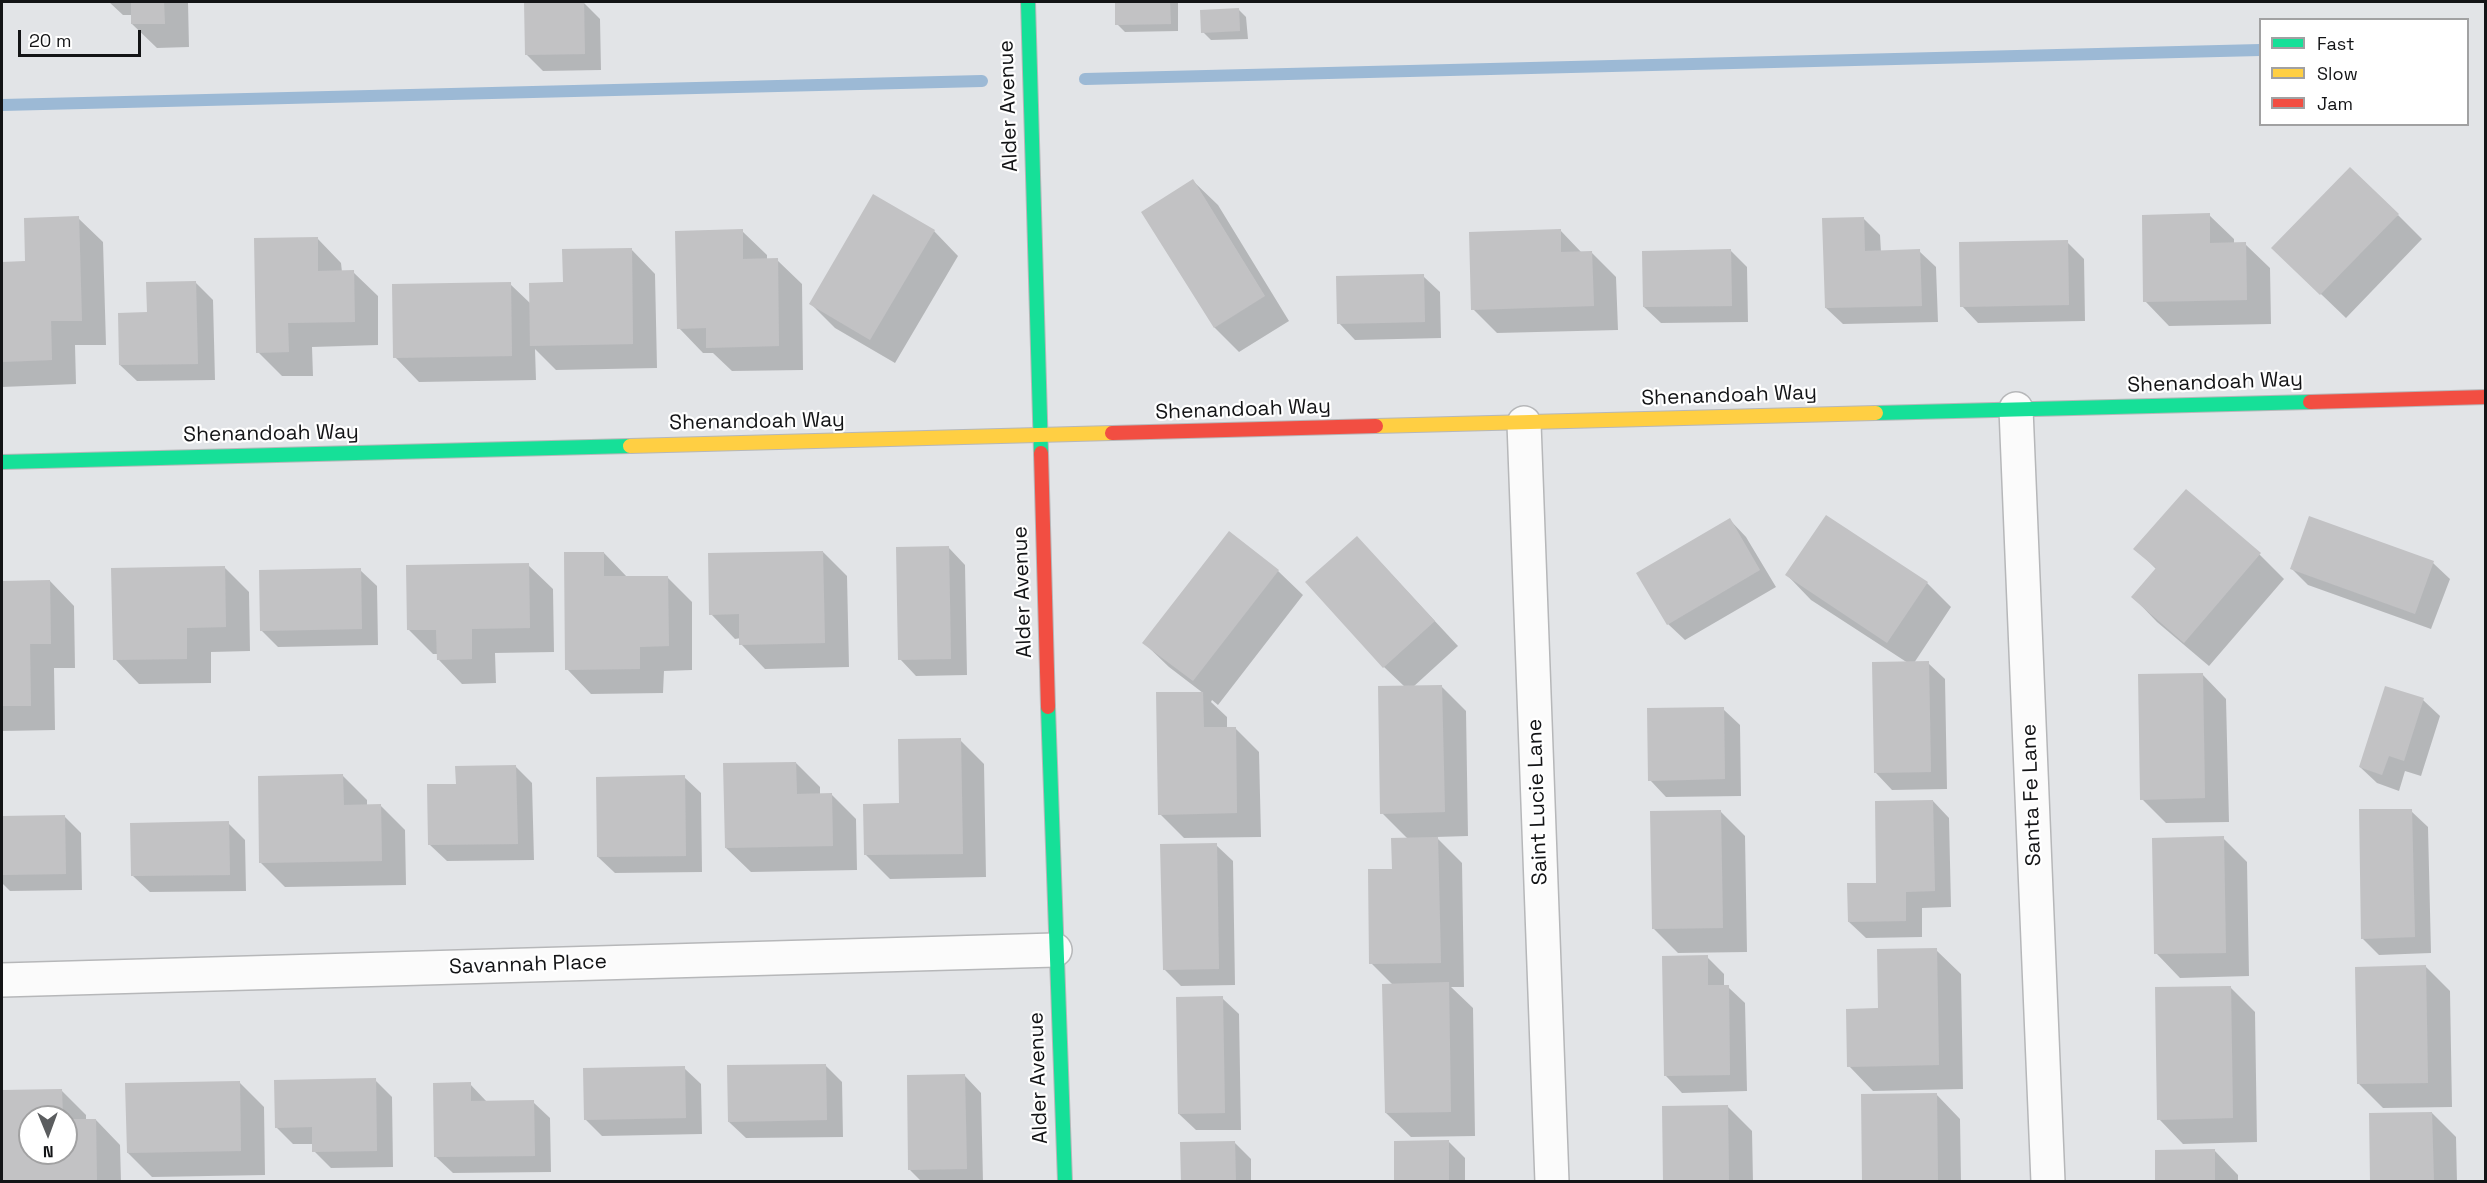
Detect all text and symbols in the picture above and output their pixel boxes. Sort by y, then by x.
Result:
scale bar [21,18,144,56]
legend [2259,18,2469,126]
text: 20 m [29,29,72,52]
text: Fast [2317,32,2354,55]
street label: Alder Avenue [994,40,1024,172]
text: Slow [2317,62,2358,85]
text: Jam [2317,92,2353,115]
street label: Shenandoah Way [2127,367,2303,399]
street label: Shenandoah Way [1641,380,1817,412]
street label: Shenandoah Way [1155,394,1331,426]
street label: Shenandoah Way [669,408,845,436]
street label: Shenandoah Way [183,420,359,448]
street label: Alder Avenue [1008,526,1038,658]
street label: Saint Lucie Lane [1523,718,1553,886]
street label: Santa Fe Lane [2017,723,2047,867]
street label: Savannah Place [449,950,607,980]
street label: Alder Avenue [1024,1012,1054,1144]
north arrow [18,1105,78,1165]
text: N [43,1141,54,1162]

